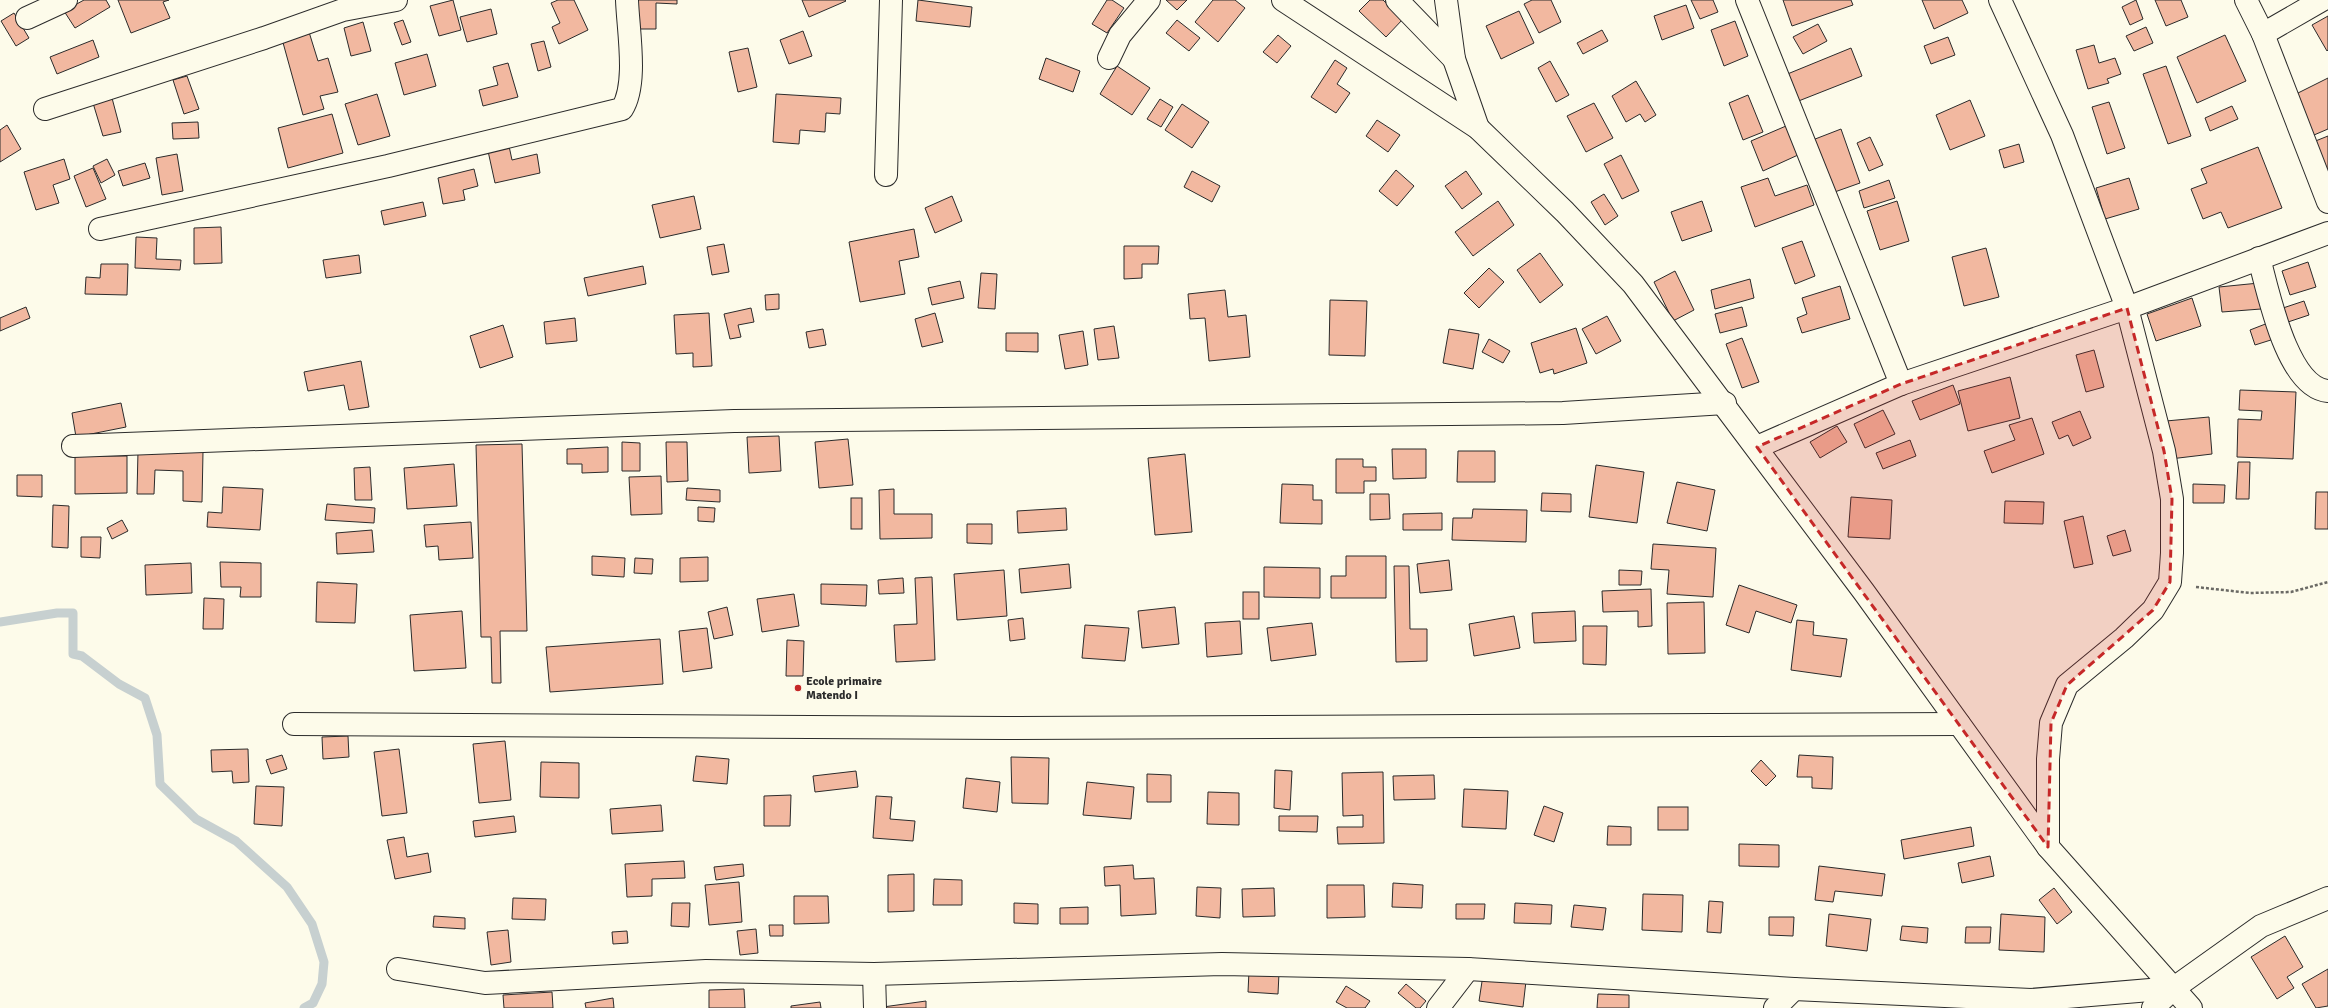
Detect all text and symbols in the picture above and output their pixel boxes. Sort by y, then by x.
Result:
place label: Ecole primaire Matendo I [806,674,882,703]
marker: Ecole primaire Matendo I [793,683,803,693]

